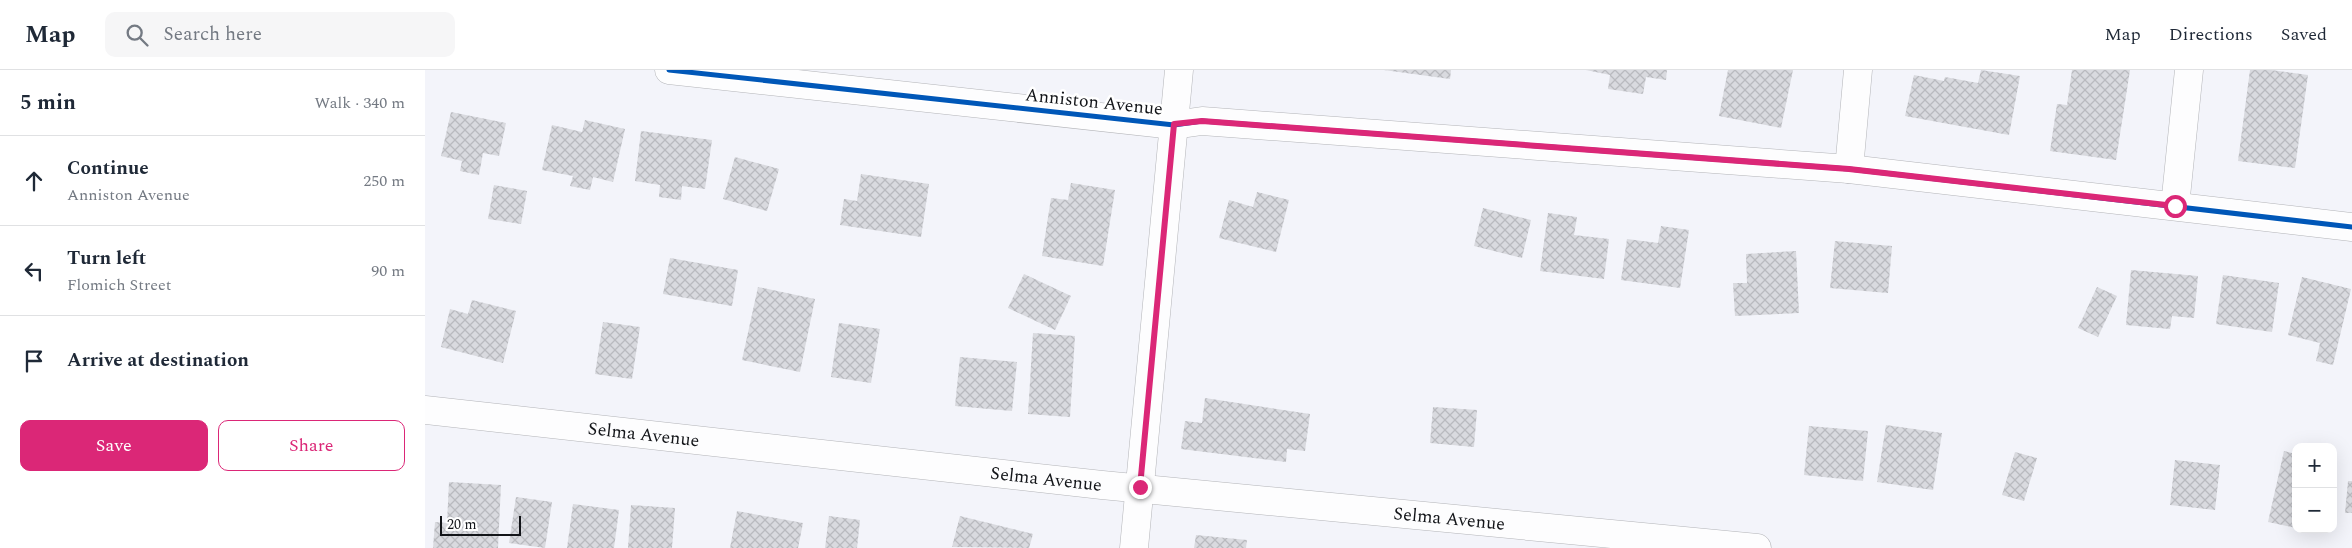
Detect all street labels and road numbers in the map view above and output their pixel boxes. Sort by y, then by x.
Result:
street label: Anniston Avenue [1024,81,1164,123]
street label: Selma Avenue [586,415,701,454]
street label: Selma Avenue [989,459,1103,498]
street label: Selma Avenue [1392,500,1506,537]

